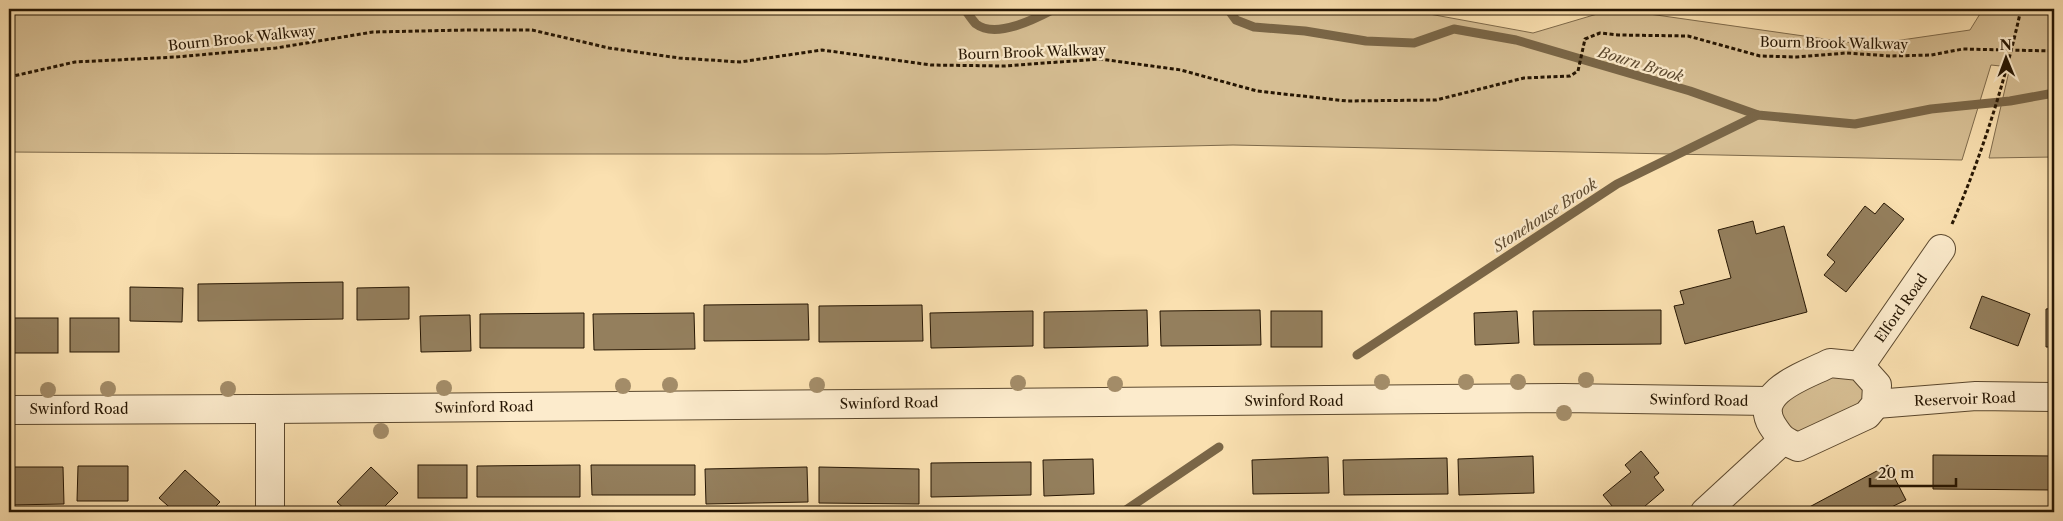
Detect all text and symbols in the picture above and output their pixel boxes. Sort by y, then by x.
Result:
street label: Bourn Brook Walkway [167,21,317,55]
north arrow [1980,32,2030,82]
street label: Bourn Brook Walkway [1760,33,1909,53]
text: N [2000,36,2012,54]
street label: Bourn Brook Walkway [958,40,1107,64]
water label: Bourn Brook [1595,42,1686,86]
water label: Stonehouse Brook [1488,174,1601,256]
street label: Elford Road [1871,270,1932,346]
street label: Reservoir Road [1914,388,2017,410]
street label: Swinford Road [1649,390,1749,410]
street label: Swinford Road [1245,392,1344,410]
street label: Swinford Road [839,393,939,413]
street label: Swinford Road [434,397,534,417]
street label: Swinford Road [30,400,129,418]
scale bar [1870,456,1957,488]
text: 20 m [1878,463,1914,482]

